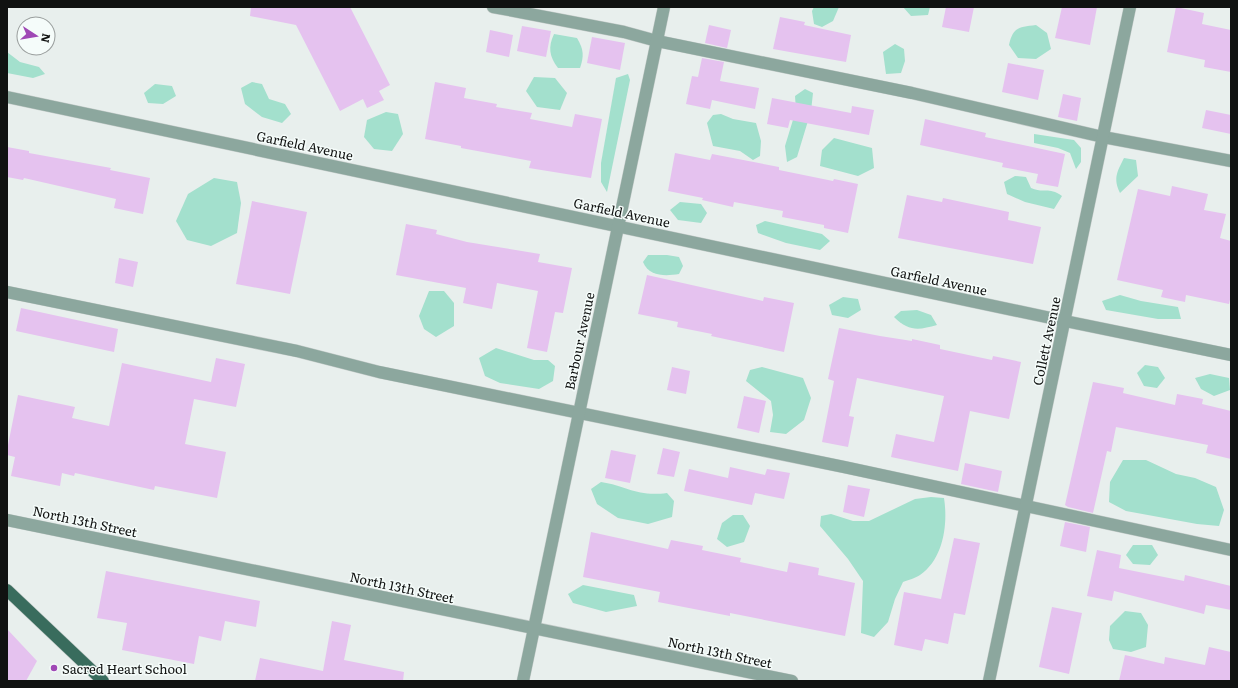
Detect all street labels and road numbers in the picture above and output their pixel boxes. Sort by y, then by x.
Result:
street label: Garfield Avenue [255,126,355,165]
street label: Garfield Avenue [572,193,672,232]
street label: Garfield Avenue [889,261,989,300]
street label: Barbour Avenue [559,290,599,392]
street label: Collett Avenue [1027,295,1065,387]
street label: North 13th Street [31,501,140,541]
street label: North 13th Street [348,567,457,607]
street label: North 13th Street [666,632,775,672]

